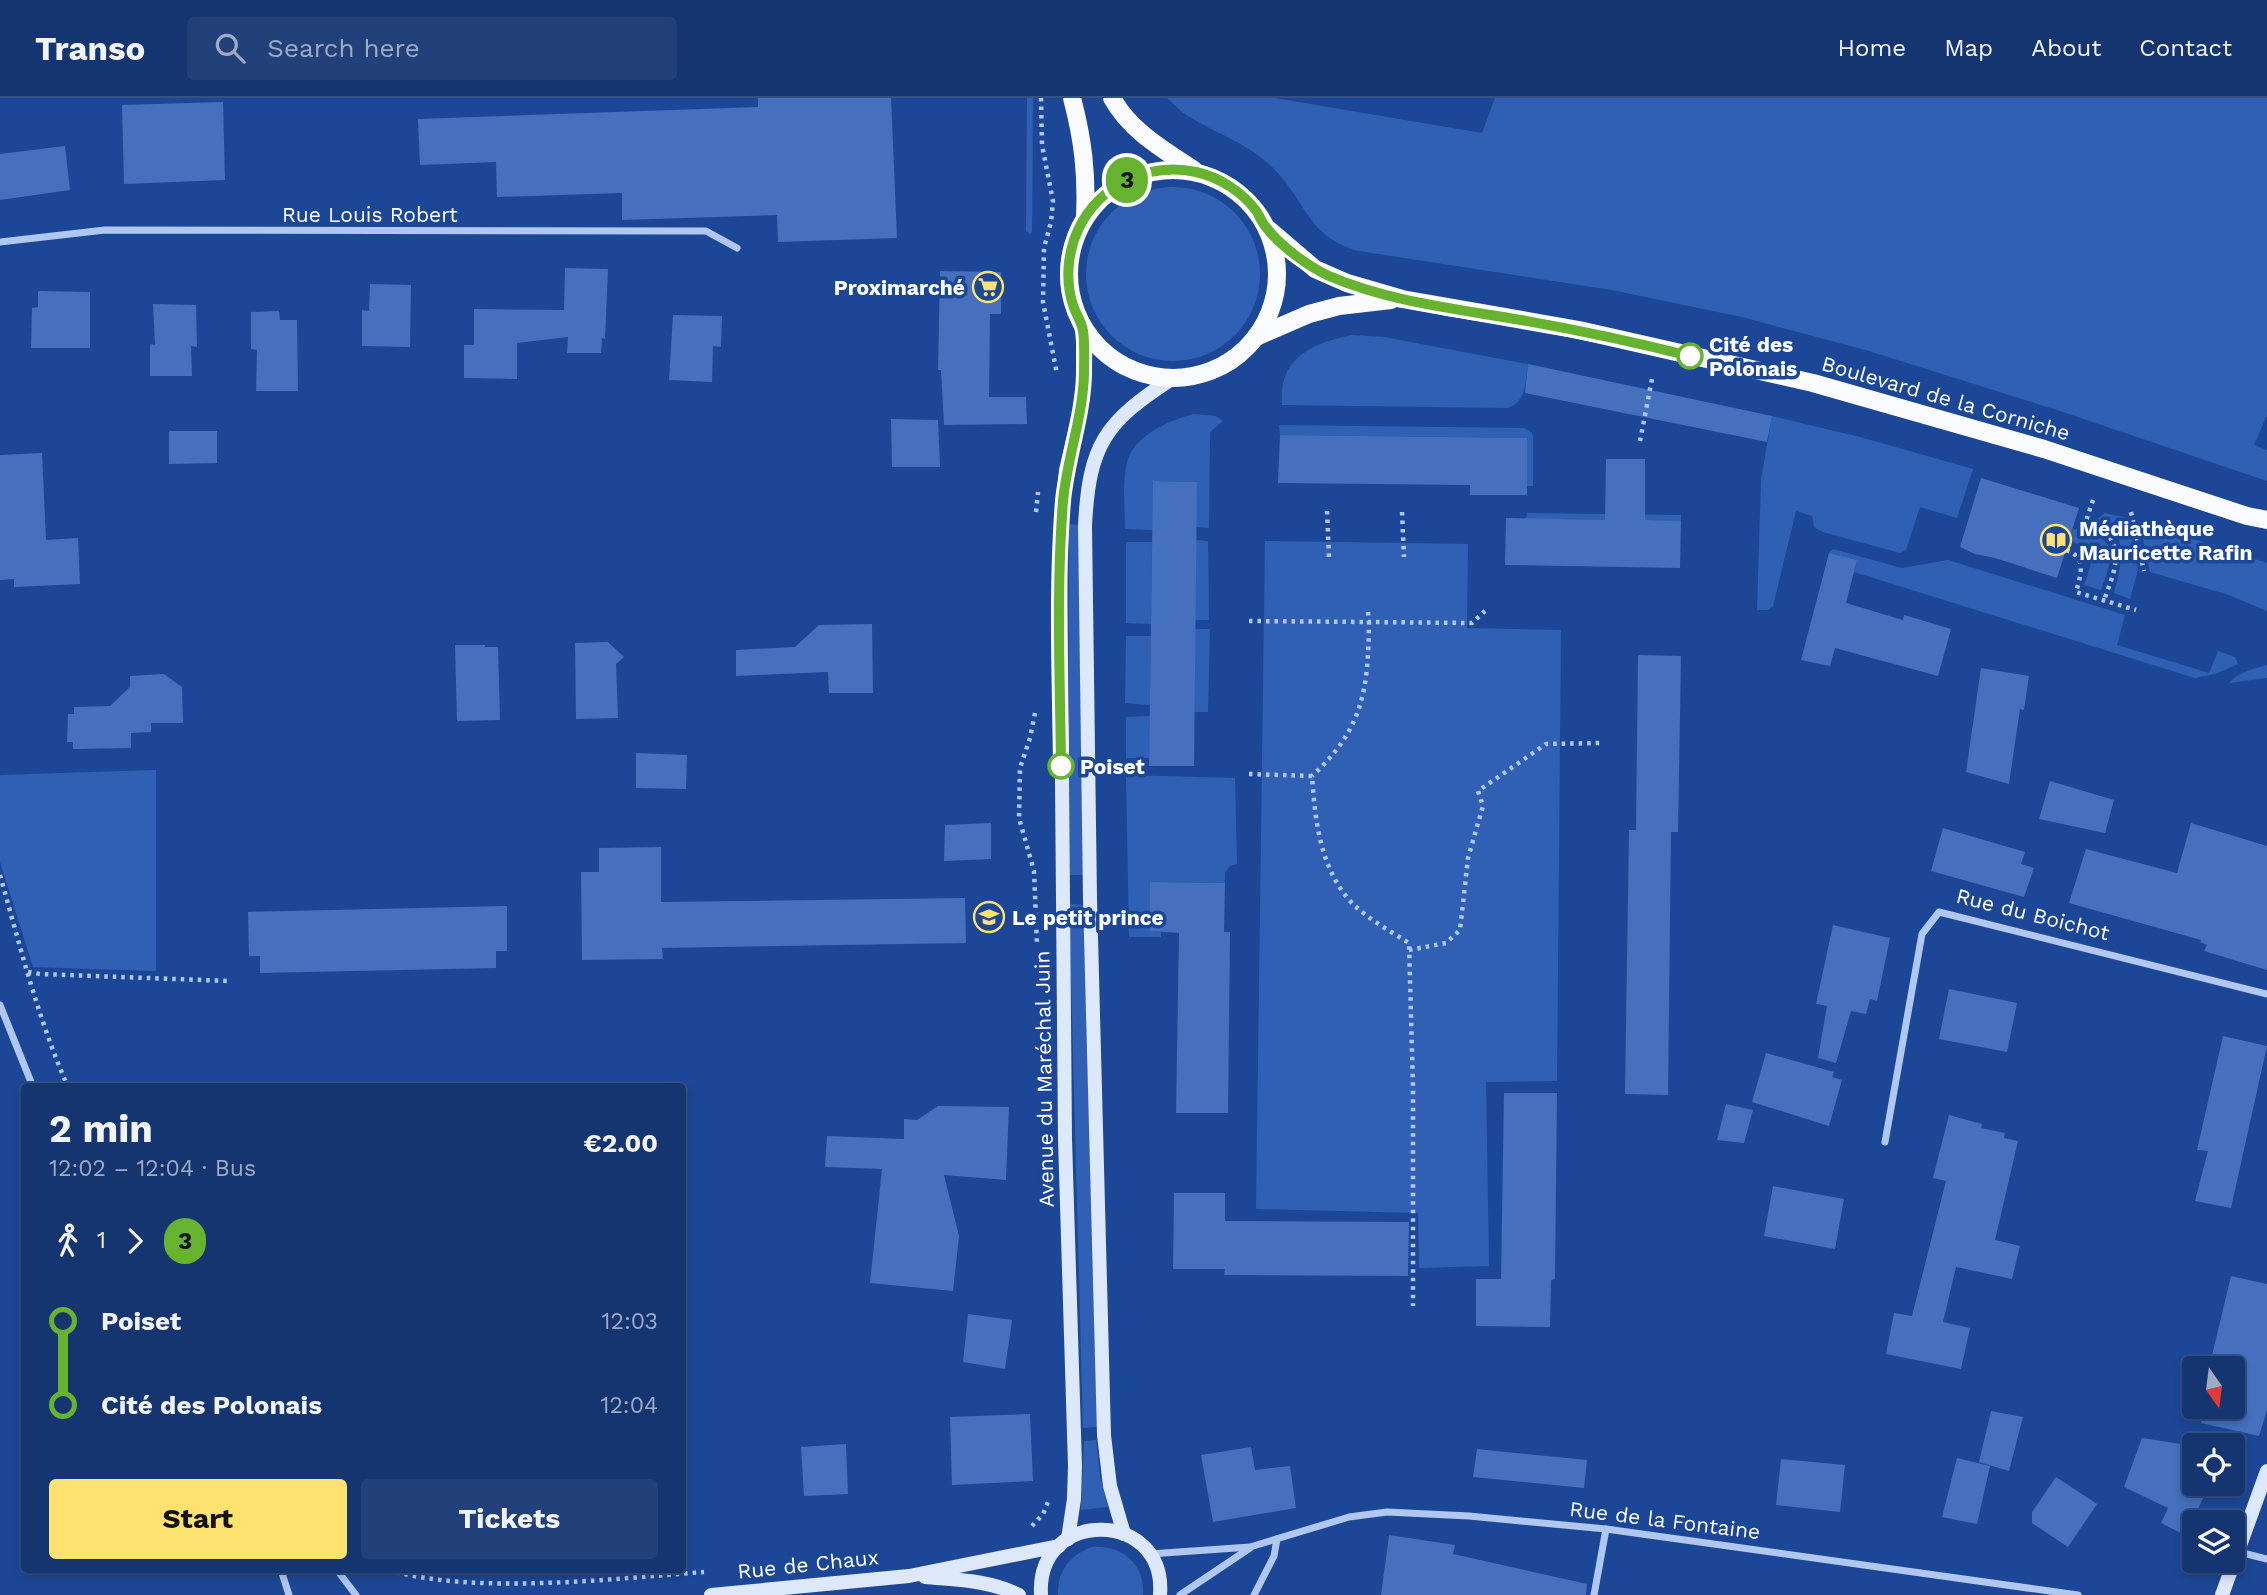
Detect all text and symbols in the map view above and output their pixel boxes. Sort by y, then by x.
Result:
search box [187,17,677,80]
text: Transo [35,29,145,68]
icon: search [211,29,249,67]
text: Search here [267,33,420,63]
text: Home [1838,34,1906,62]
text: Map [1944,34,1993,62]
text: About [2031,34,2101,62]
text: Contact [2139,34,2232,62]
line badge: 3 [1104,157,1150,203]
text: 3 [1120,166,1134,194]
street label: Rue Louis Robert [282,202,458,227]
supermarket icon: Proximarché [971,270,1005,304]
place label: Proximarché [834,275,965,300]
place label: Cité des Polonais [1709,332,1797,381]
marker: Cité des Polonais [1677,343,1703,369]
street label: Boulevard de la Corniche [1819,351,2073,445]
place label: Médiathèque Mauricette Rafin [2079,516,2252,565]
library icon: Médiathèque Mauricette Rafin [2039,523,2073,557]
marker: Poiset [1048,753,1074,779]
place label: Poiset [1080,754,1145,779]
street label: Rue du Boichot [1954,883,2112,945]
school or university icon: Le petit prince [972,900,1006,934]
place label: Le petit prince [1012,905,1164,930]
street label: Avenue du Maréchal Juin [1029,950,1059,1208]
text: 2 min [49,1107,153,1151]
text: €2.00 [583,1128,658,1158]
text: 12:02 – 12:04 · Bus [49,1155,256,1182]
icon: walk [49,1222,87,1260]
icon: forward [116,1222,154,1260]
text: 1 [97,1227,106,1254]
text: 3 [178,1227,192,1255]
text: Poiset [101,1306,181,1336]
text: 12:03 [602,1308,658,1335]
north arrow [2182,1356,2245,1419]
map controls [2182,1356,2245,1573]
text: Cité des Polonais [101,1390,322,1420]
text: 12:04 [600,1392,658,1419]
button: locate [2182,1433,2245,1496]
button: Start [49,1479,347,1559]
button: Tickets [361,1479,658,1559]
street label: Rue de la Fontaine [1568,1496,1762,1544]
button: layers [2182,1510,2245,1573]
street label: Rue de Chaux [736,1544,880,1584]

